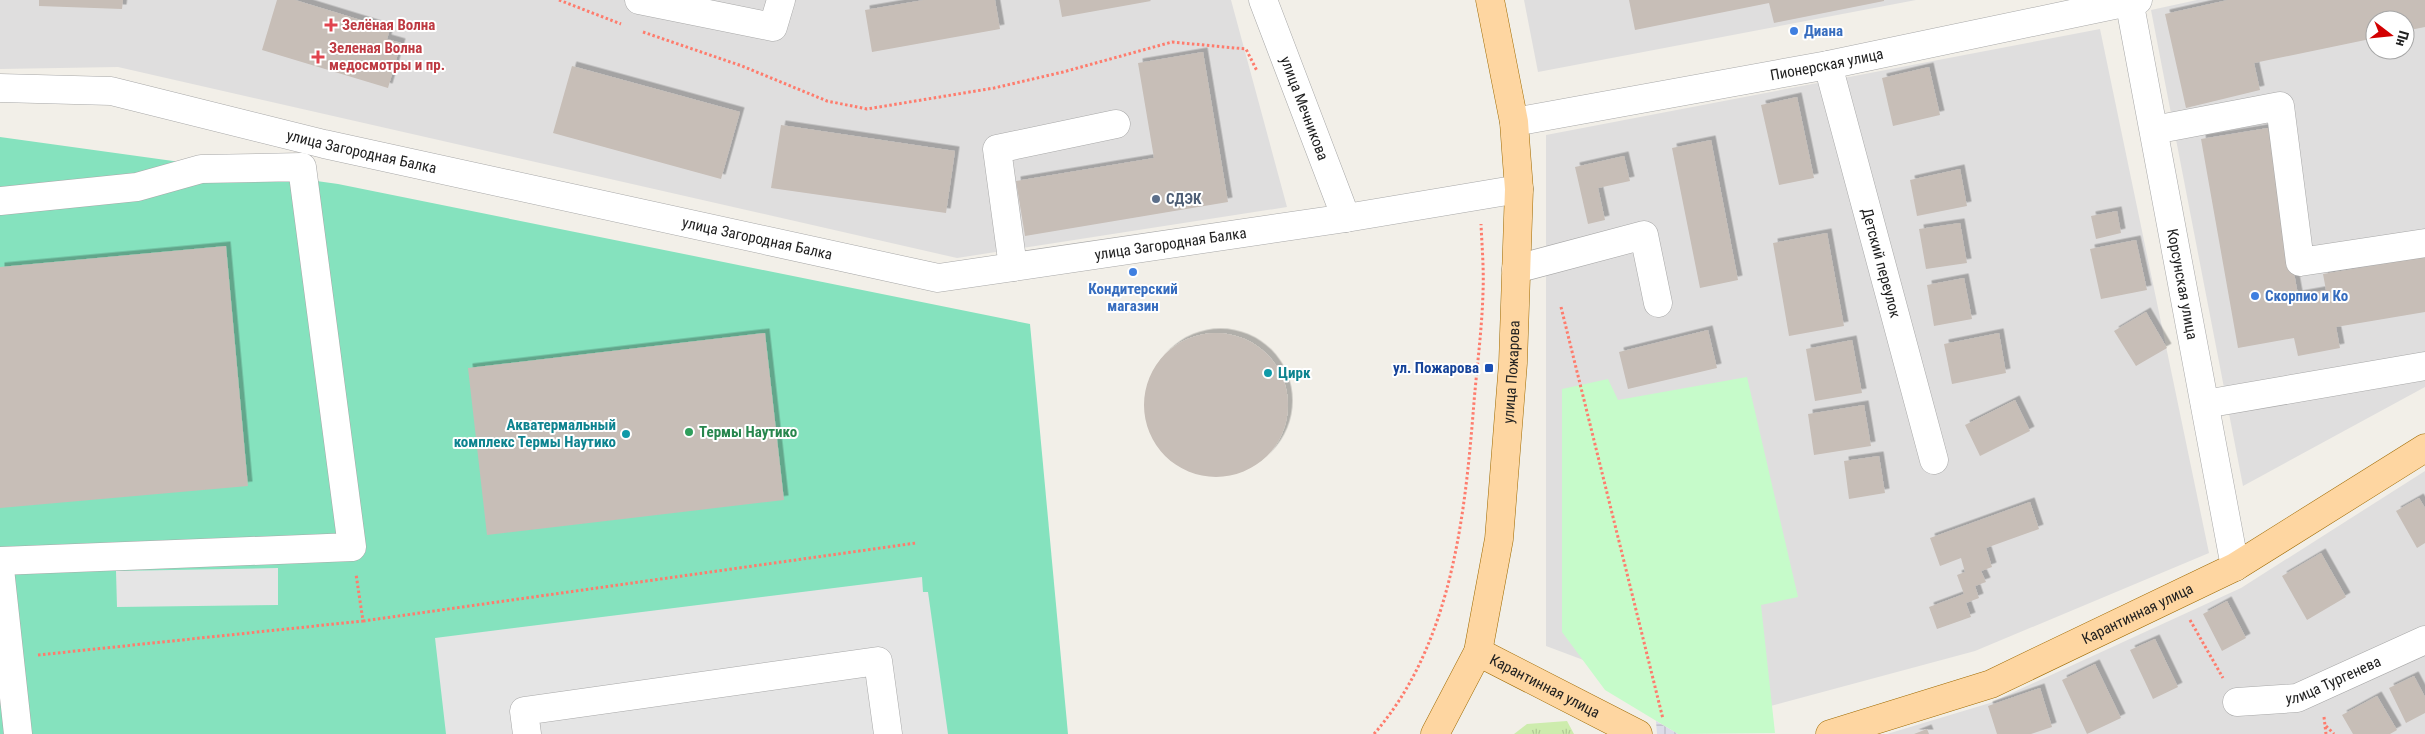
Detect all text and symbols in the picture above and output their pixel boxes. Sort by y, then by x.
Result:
north arrow [2365,10,2415,60]
place label: Зелёная Волна [342,16,435,34]
marker: Зелёная Волна [324,18,338,32]
place label: Диана [1804,22,1843,40]
marker: Диана [1788,25,1800,37]
text: Пн [2393,29,2412,48]
place label: Зеленая Волна медосмотры и пр. [329,39,445,74]
street label: Пионерская улица [1769,45,1885,84]
marker: Зеленая Волна медосмотры и пр. [311,50,325,64]
street label: улица Мечникова [1276,54,1332,163]
street label: улица Загородная Балка [285,126,438,177]
place label: СДЭК [1166,190,1202,208]
marker: СДЭК [1150,193,1162,205]
street label: Детский переулок [1858,206,1904,320]
street label: улица Загородная Балка [681,213,834,264]
street label: улица Загородная Балка [1093,224,1248,264]
street label: Корсунская улица [2163,227,2201,341]
marker: Кондитерский магазин [1127,266,1139,278]
place label: Кондитерский магазин [1088,280,1178,315]
place label: Скорпио и Ко [2265,287,2348,305]
marker: Скорпио и Ко [2249,290,2261,302]
street label: улица Пожарова [1499,320,1523,424]
place label: ул. Пожарова [1393,359,1479,377]
marker: ул. Пожарова [1483,362,1495,374]
place label: Цирк [1278,364,1311,382]
marker: Цирк [1262,367,1274,379]
place label: Акватермальный комплекс Термы Наутико [454,416,616,451]
place label: Термы Наутико [699,423,797,441]
marker: Термы Наутико [683,426,695,438]
marker: Акватермальный комплекс Термы Наутико [620,428,632,440]
street label: Карантинная улица [2079,579,2196,648]
street label: Карантинная улица [1487,651,1603,722]
street label: улица Тургенева [2285,652,2384,708]

